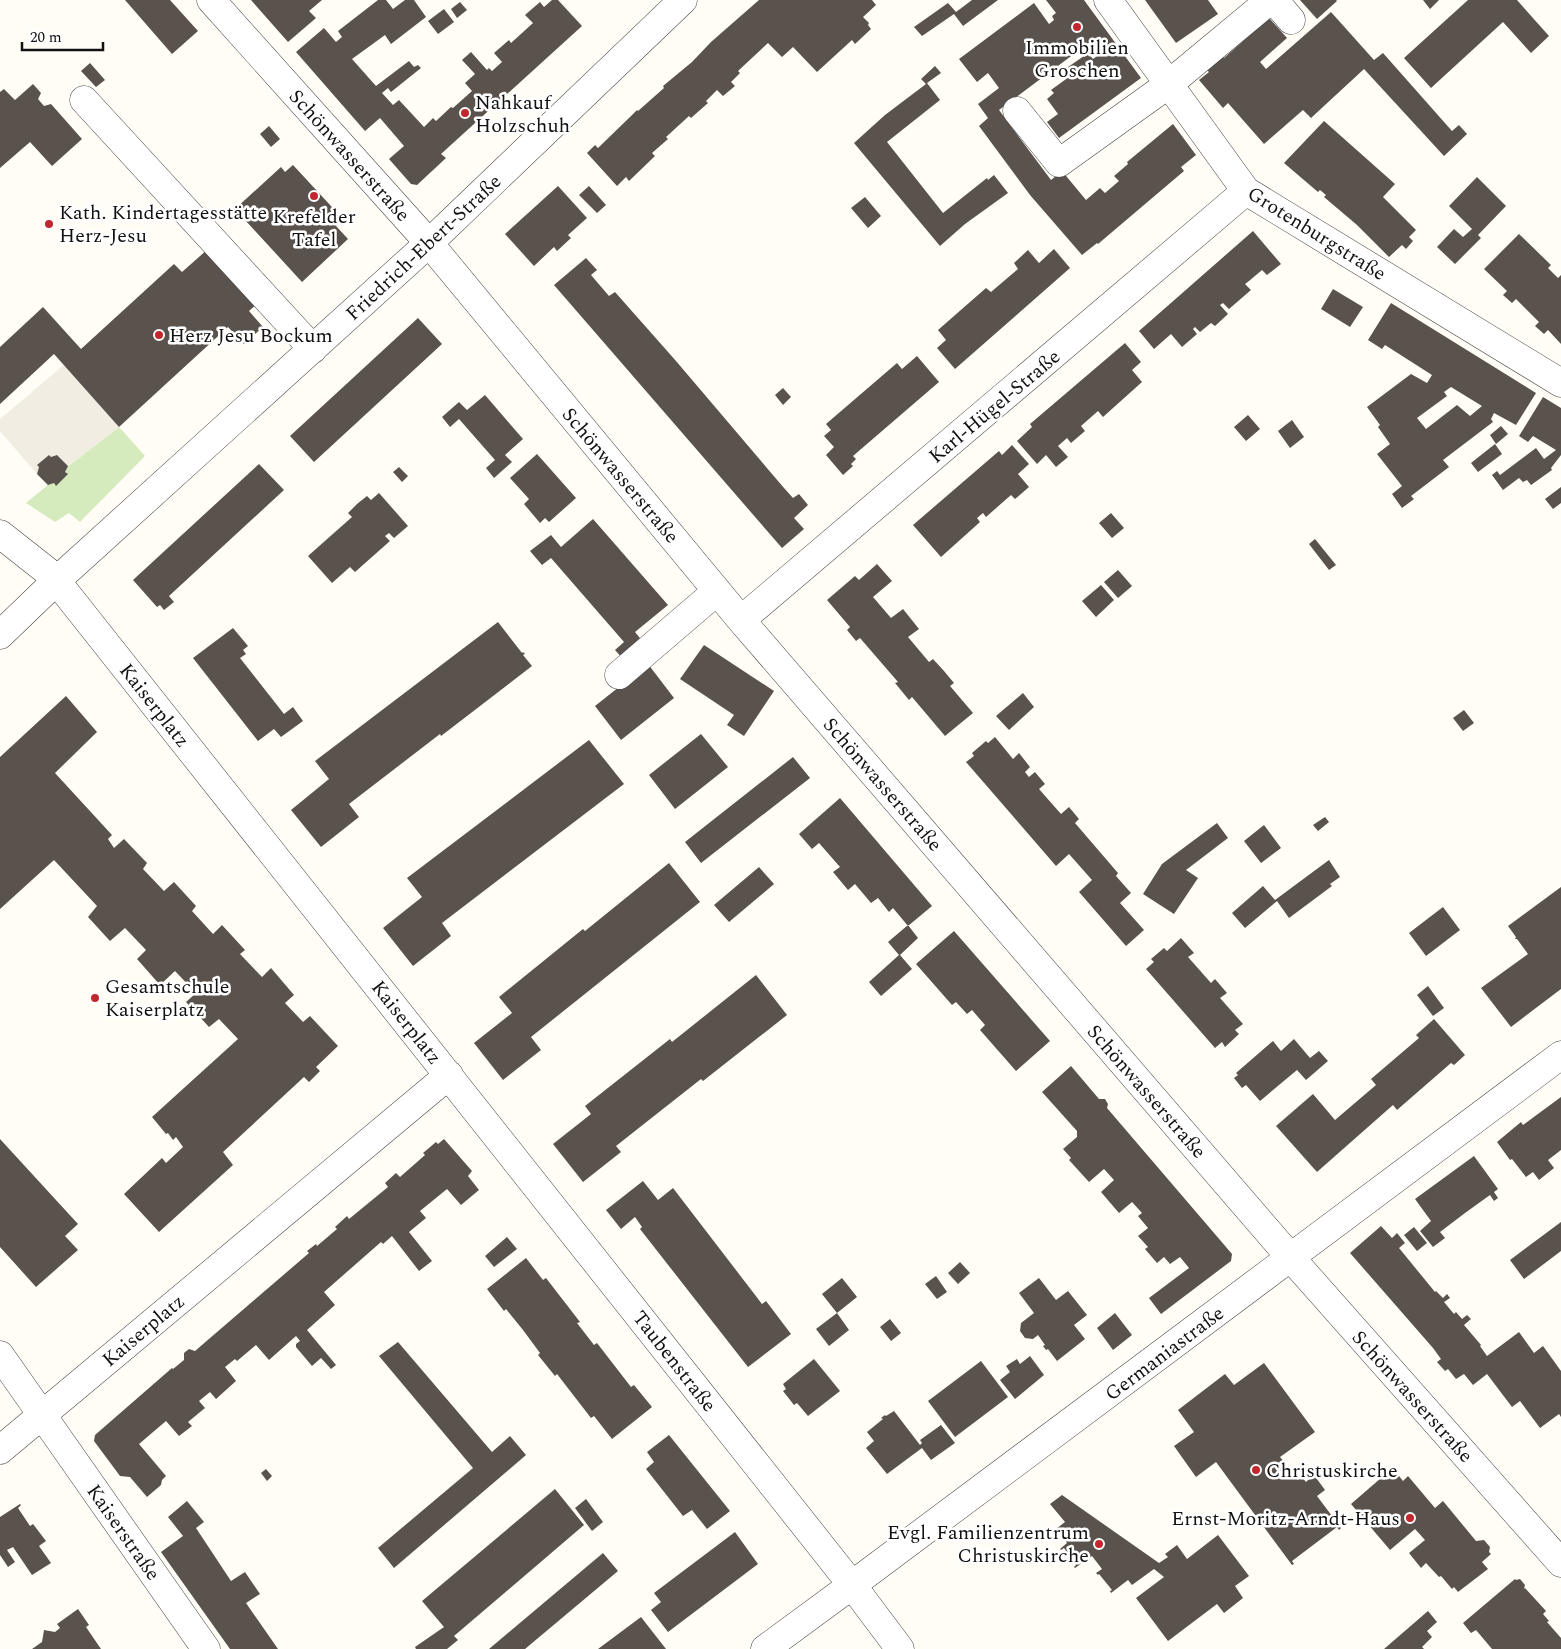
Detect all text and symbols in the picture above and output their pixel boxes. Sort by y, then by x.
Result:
scale bar [22,20,104,52]
marker: Immobilien Groschen [1071,21,1083,33]
text: 20 m [30,26,62,49]
place label: Immobilien Groschen [1025,33,1129,86]
street label: Schönwasserstraße [281,83,417,229]
place label: Nahkauf Holzschuh [475,88,570,141]
marker: Nahkauf Holzschuh [459,107,471,119]
street label: Friedrich-Ebert-Straße [339,167,508,328]
street label: Grotenburgstraße [1241,179,1392,289]
marker: Krefelder Tafel [308,190,320,202]
place label: Kath. Kindertagesstätte Herz-Jesu [59,198,267,251]
place label: Krefelder Tafel [272,202,356,255]
marker: Kath. Kindertagesstätte Herz-Jesu [43,218,55,230]
place label: Herz Jesu Bockum [169,321,333,351]
marker: Herz Jesu Bockum [153,329,165,341]
street label: Karl-Hügel-Straße [922,343,1067,471]
street label: Schönwasserstraße [554,401,686,550]
street label: Kaiserplatz [112,657,197,754]
street label: Schönwasserstraße [815,711,949,858]
place label: Gesamtschule Kaiserplatz [105,972,229,1025]
street label: Kaiserplatz [364,974,449,1071]
marker: Gesamtschule Kaiserplatz [89,992,101,1004]
street label: Schönwasserstraße [1079,1018,1213,1165]
street label: Kaiserplatz [96,1287,192,1374]
street label: Germaniastraße [1099,1299,1231,1409]
street label: Taubenstraße [625,1304,723,1419]
street label: Schönwasserstraße [1344,1324,1480,1470]
place label: Christuskirche [1266,1456,1398,1486]
marker: Christuskirche [1250,1464,1262,1476]
street label: Kaiserstraße [79,1478,167,1587]
place label: Ernst-Moritz-Arndt-Haus [1171,1504,1400,1534]
marker: Ernst-Moritz-Arndt-Haus [1404,1512,1416,1524]
place label: Evgl. Familienzentrum Christuskirche [887,1518,1089,1571]
marker: Evgl. Familienzentrum Christuskirche [1093,1538,1105,1550]

